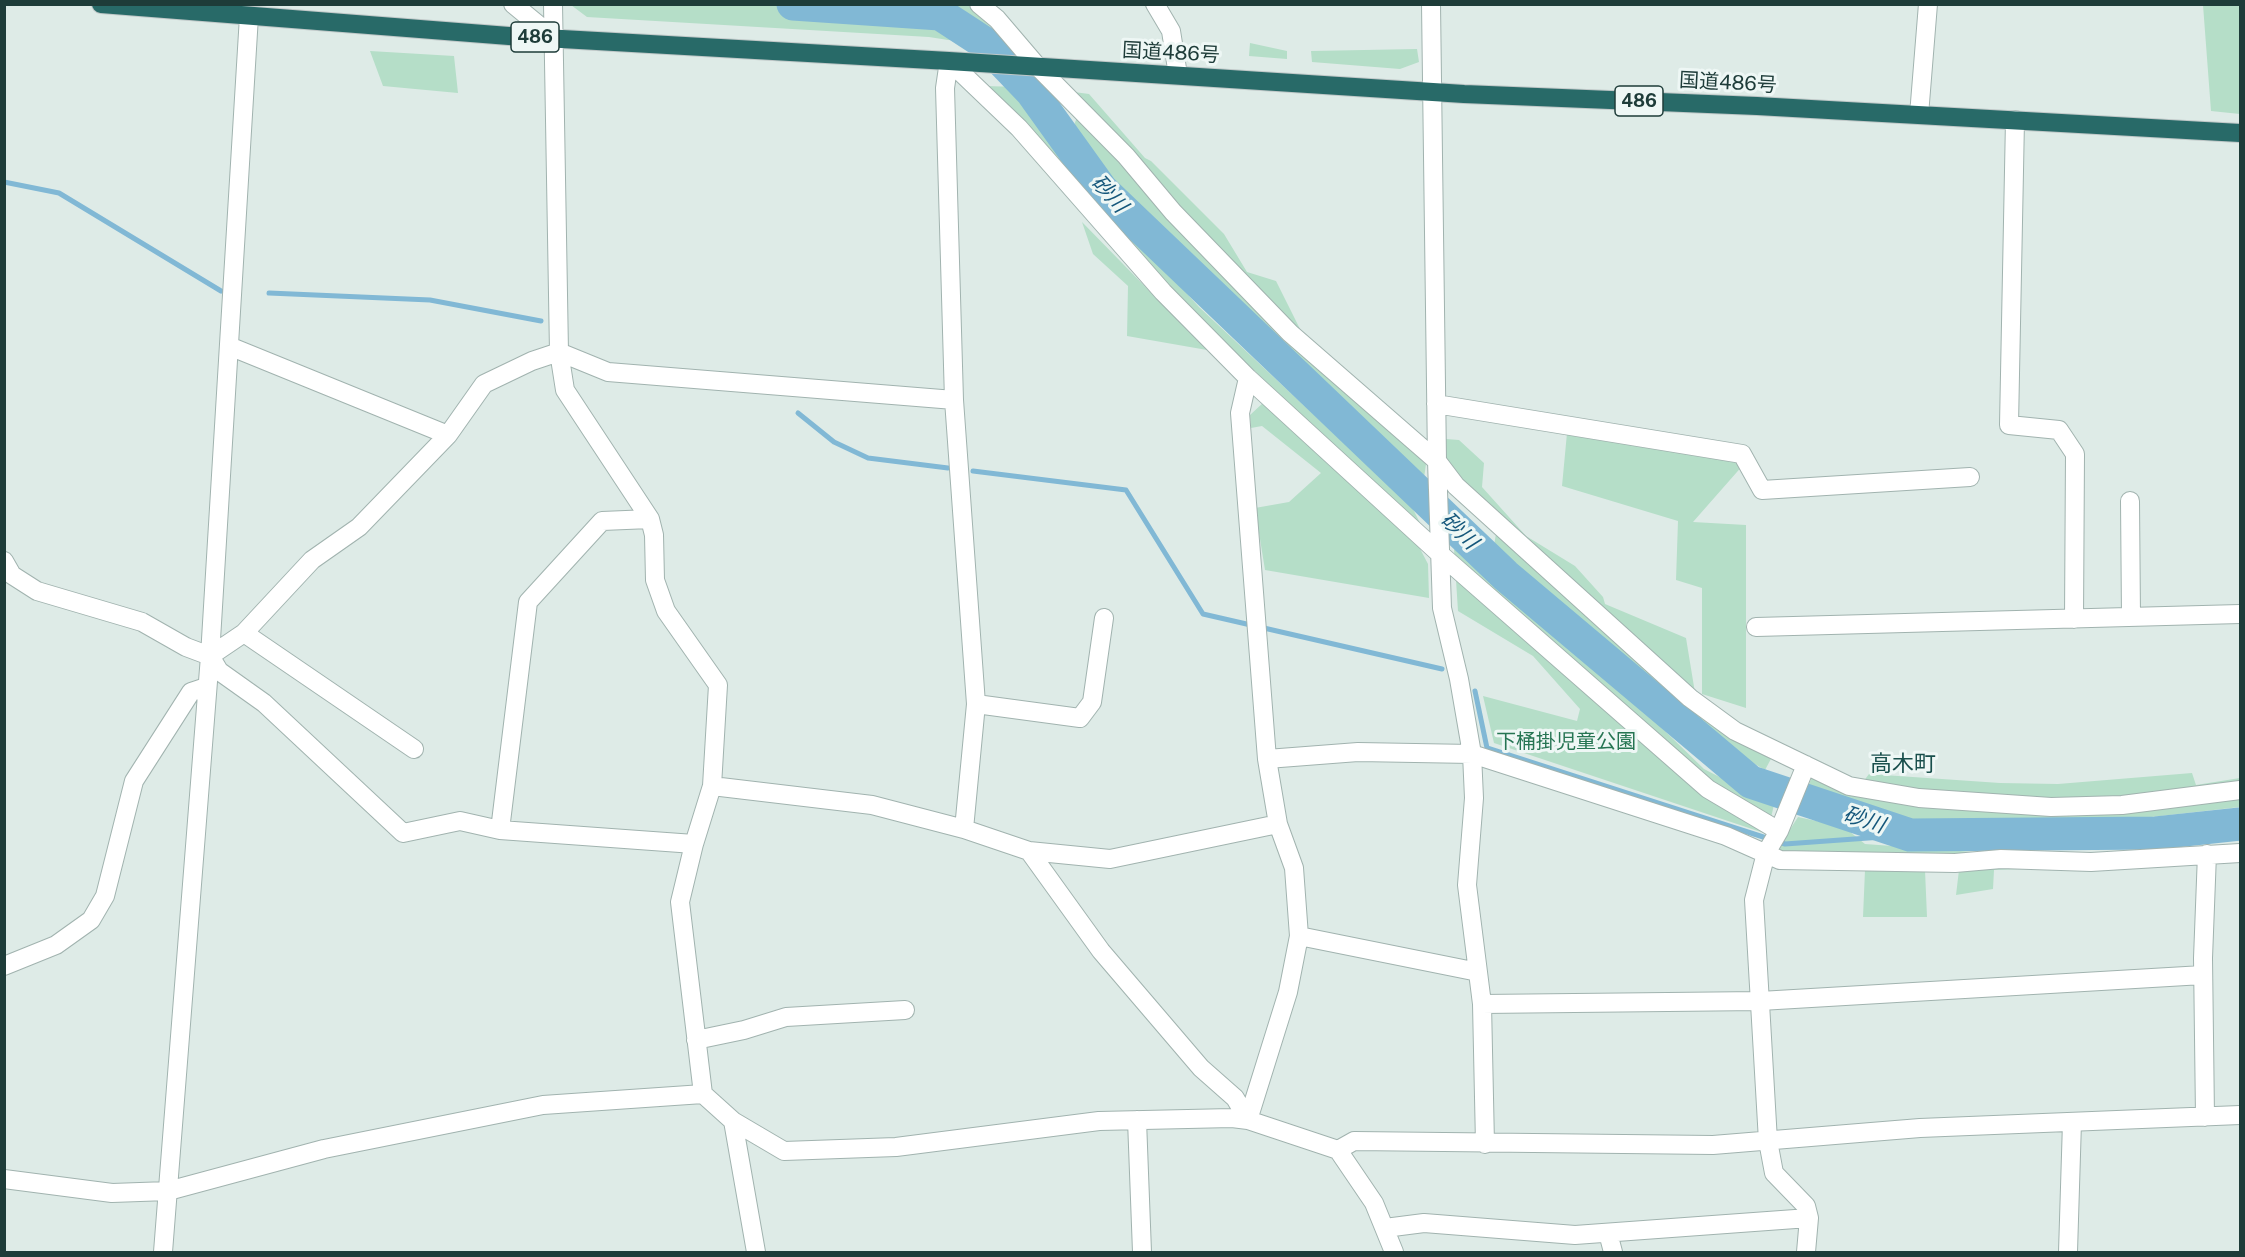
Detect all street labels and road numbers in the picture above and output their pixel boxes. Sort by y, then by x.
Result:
road number: 486 [511,22,559,52]
street label: 国道486号 [1122,38,1220,68]
street label: 国道486号 [1679,68,1777,98]
road number: 486 [1615,86,1663,116]

